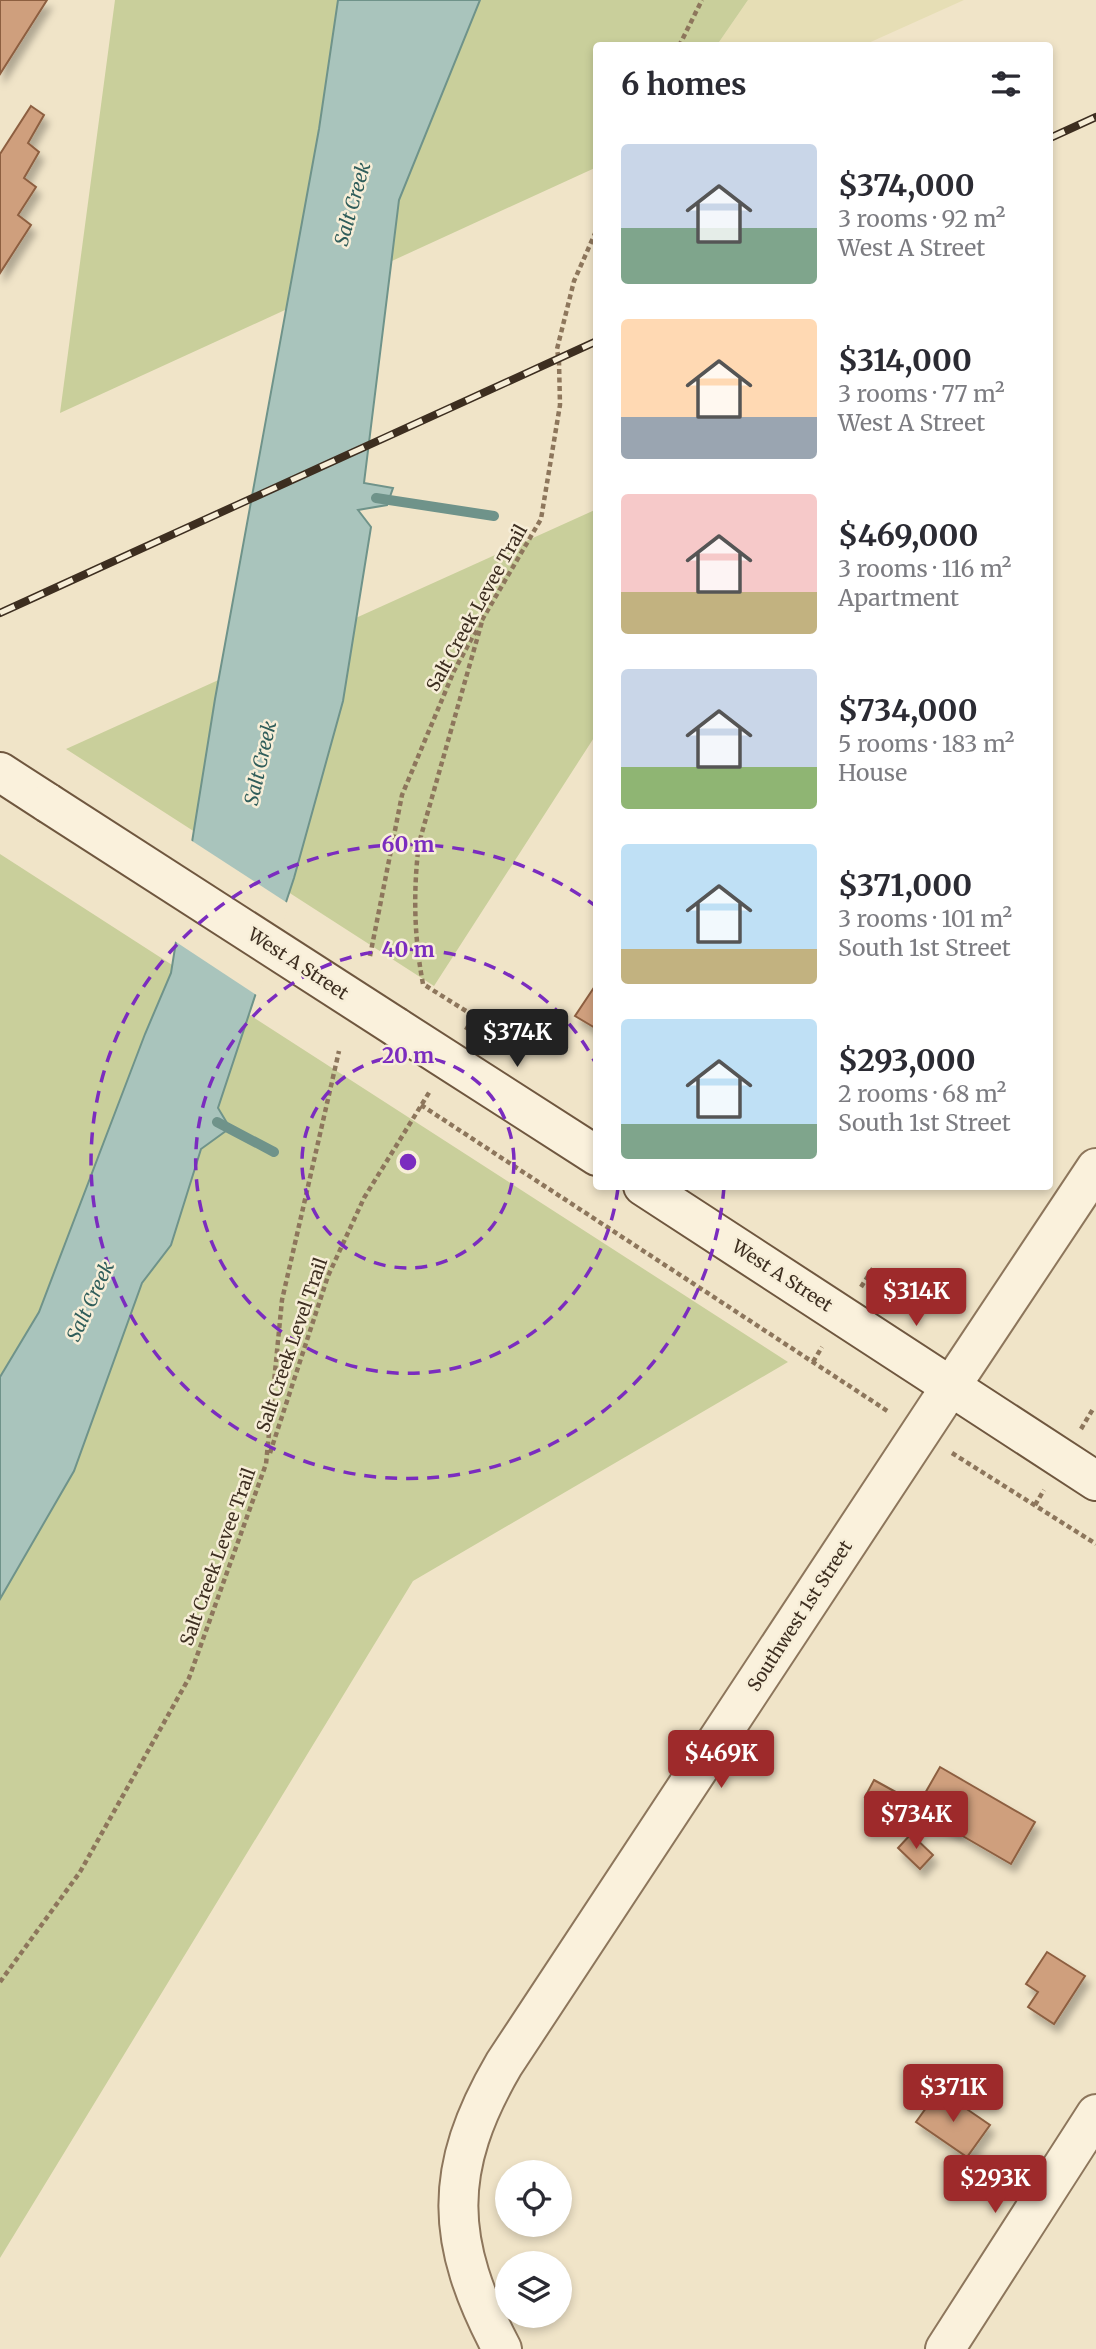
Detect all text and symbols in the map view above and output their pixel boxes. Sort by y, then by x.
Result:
text: 6 homes [621,65,746,103]
icon: filters [987,65,1025,103]
water label: Salt Creek [329,159,375,248]
text: $374,000 [838,166,975,204]
icon: home [677,172,761,256]
text: 3 rooms · 92 m² [838,204,1005,233]
text: West A Street [838,233,985,262]
text: $314,000 [838,341,972,379]
icon: home [677,347,761,431]
text: 3 rooms · 77 m² [838,379,1005,408]
text: West A Street [838,408,985,437]
text: $469,000 [838,516,978,554]
street label: Salt Creek Levee Trail [421,520,532,695]
icon: home [677,522,761,606]
text: 3 rooms · 116 m² [838,554,1012,583]
text: Apartment [838,583,959,612]
text: $734,000 [838,691,978,729]
icon: home [677,697,761,781]
water label: Salt Creek [239,718,281,807]
text: 5 rooms · 183 m² [838,729,1014,758]
text: House [838,758,907,787]
text: 60 m [382,831,434,858]
text: $371,000 [838,866,972,904]
icon: home [677,872,761,956]
text: 3 rooms · 101 m² [838,904,1012,933]
street label: West A Street [243,922,353,1005]
text: South 1st Street [838,933,1011,962]
text: 40 m [381,936,435,963]
pin: $374K [468,1010,566,1069]
text: $374K [482,1017,552,1046]
text: $293,000 [838,1041,976,1079]
text: 20 m [382,1042,434,1069]
icon: home [677,1047,761,1131]
text: 2 rooms · 68 m² [838,1079,1006,1108]
text: South 1st Street [838,1108,1011,1137]
centre of rings [396,1150,420,1174]
street label: West A Street [727,1234,837,1317]
street label: Salt Creek Level Trail [251,1254,332,1435]
water label: Salt Creek [61,1257,119,1345]
pin: $314K [867,1268,965,1328]
text: $314K [882,1276,950,1305]
street label: Salt Creek Levee Trail [175,1465,260,1649]
street label: Southwest 1st Street [742,1536,857,1696]
pin: $469K [672,1730,770,1790]
text: $469K [684,1738,758,1767]
pin: $734K [867,1792,965,1851]
text: $734K [880,1799,952,1828]
pin: $371K [904,2064,1002,2124]
text: $371K [919,2072,987,2101]
pin: $293K [946,2156,1044,2215]
map controls [495,2160,572,2328]
button: locate [495,2160,572,2237]
text: $293K [960,2163,1030,2192]
button: layers [495,2251,572,2328]

